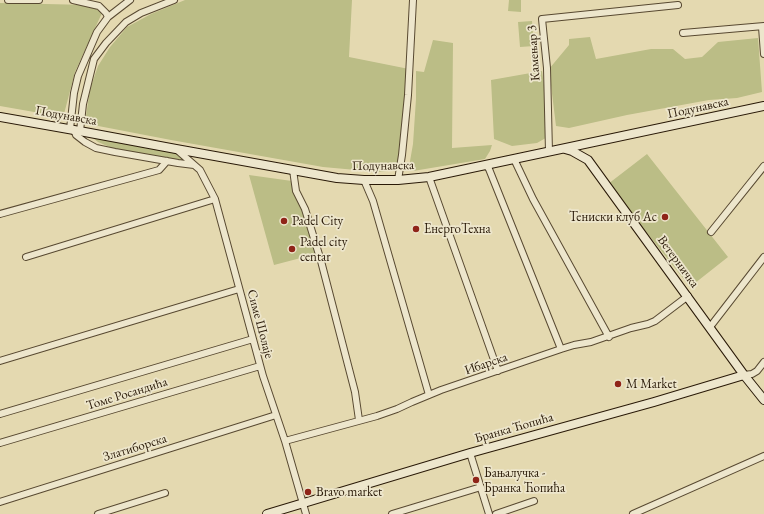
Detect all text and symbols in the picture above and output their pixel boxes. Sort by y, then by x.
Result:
street label: Камењар 3 [524,25,544,81]
street label: Подунавска [666,94,730,122]
street label: Подунавска [34,103,98,129]
street label: Подунавска [352,158,414,174]
place label: Тениски клуб Ас [569,209,657,225]
marker: Тениски клуб Ас [660,212,670,222]
place label: Padel City [292,213,343,229]
marker: Padel City [279,216,289,226]
place label: ЕнергоТехна [424,221,491,237]
marker: ЕнергоТехна [411,224,421,234]
street label: Ветерничка [654,233,702,291]
place label: Padel city centar [300,234,347,265]
marker: Padel city centar [287,244,297,254]
street label: Симе Шолаје [243,288,277,360]
street label: Ибарска [462,349,510,379]
street label: Томе Росандића [84,374,170,414]
place label: M Market [626,376,677,392]
marker: M Market [613,379,623,389]
street label: Бранка Ћопића [473,409,555,447]
street label: Златиборска [101,431,169,465]
place label: Бањалучка - Бранка Ћопића [484,465,565,496]
marker: Бањалучка - Бранка Ћопића [471,475,481,485]
place label: Bravo market [316,484,382,500]
marker: Bravo market [303,487,313,497]

